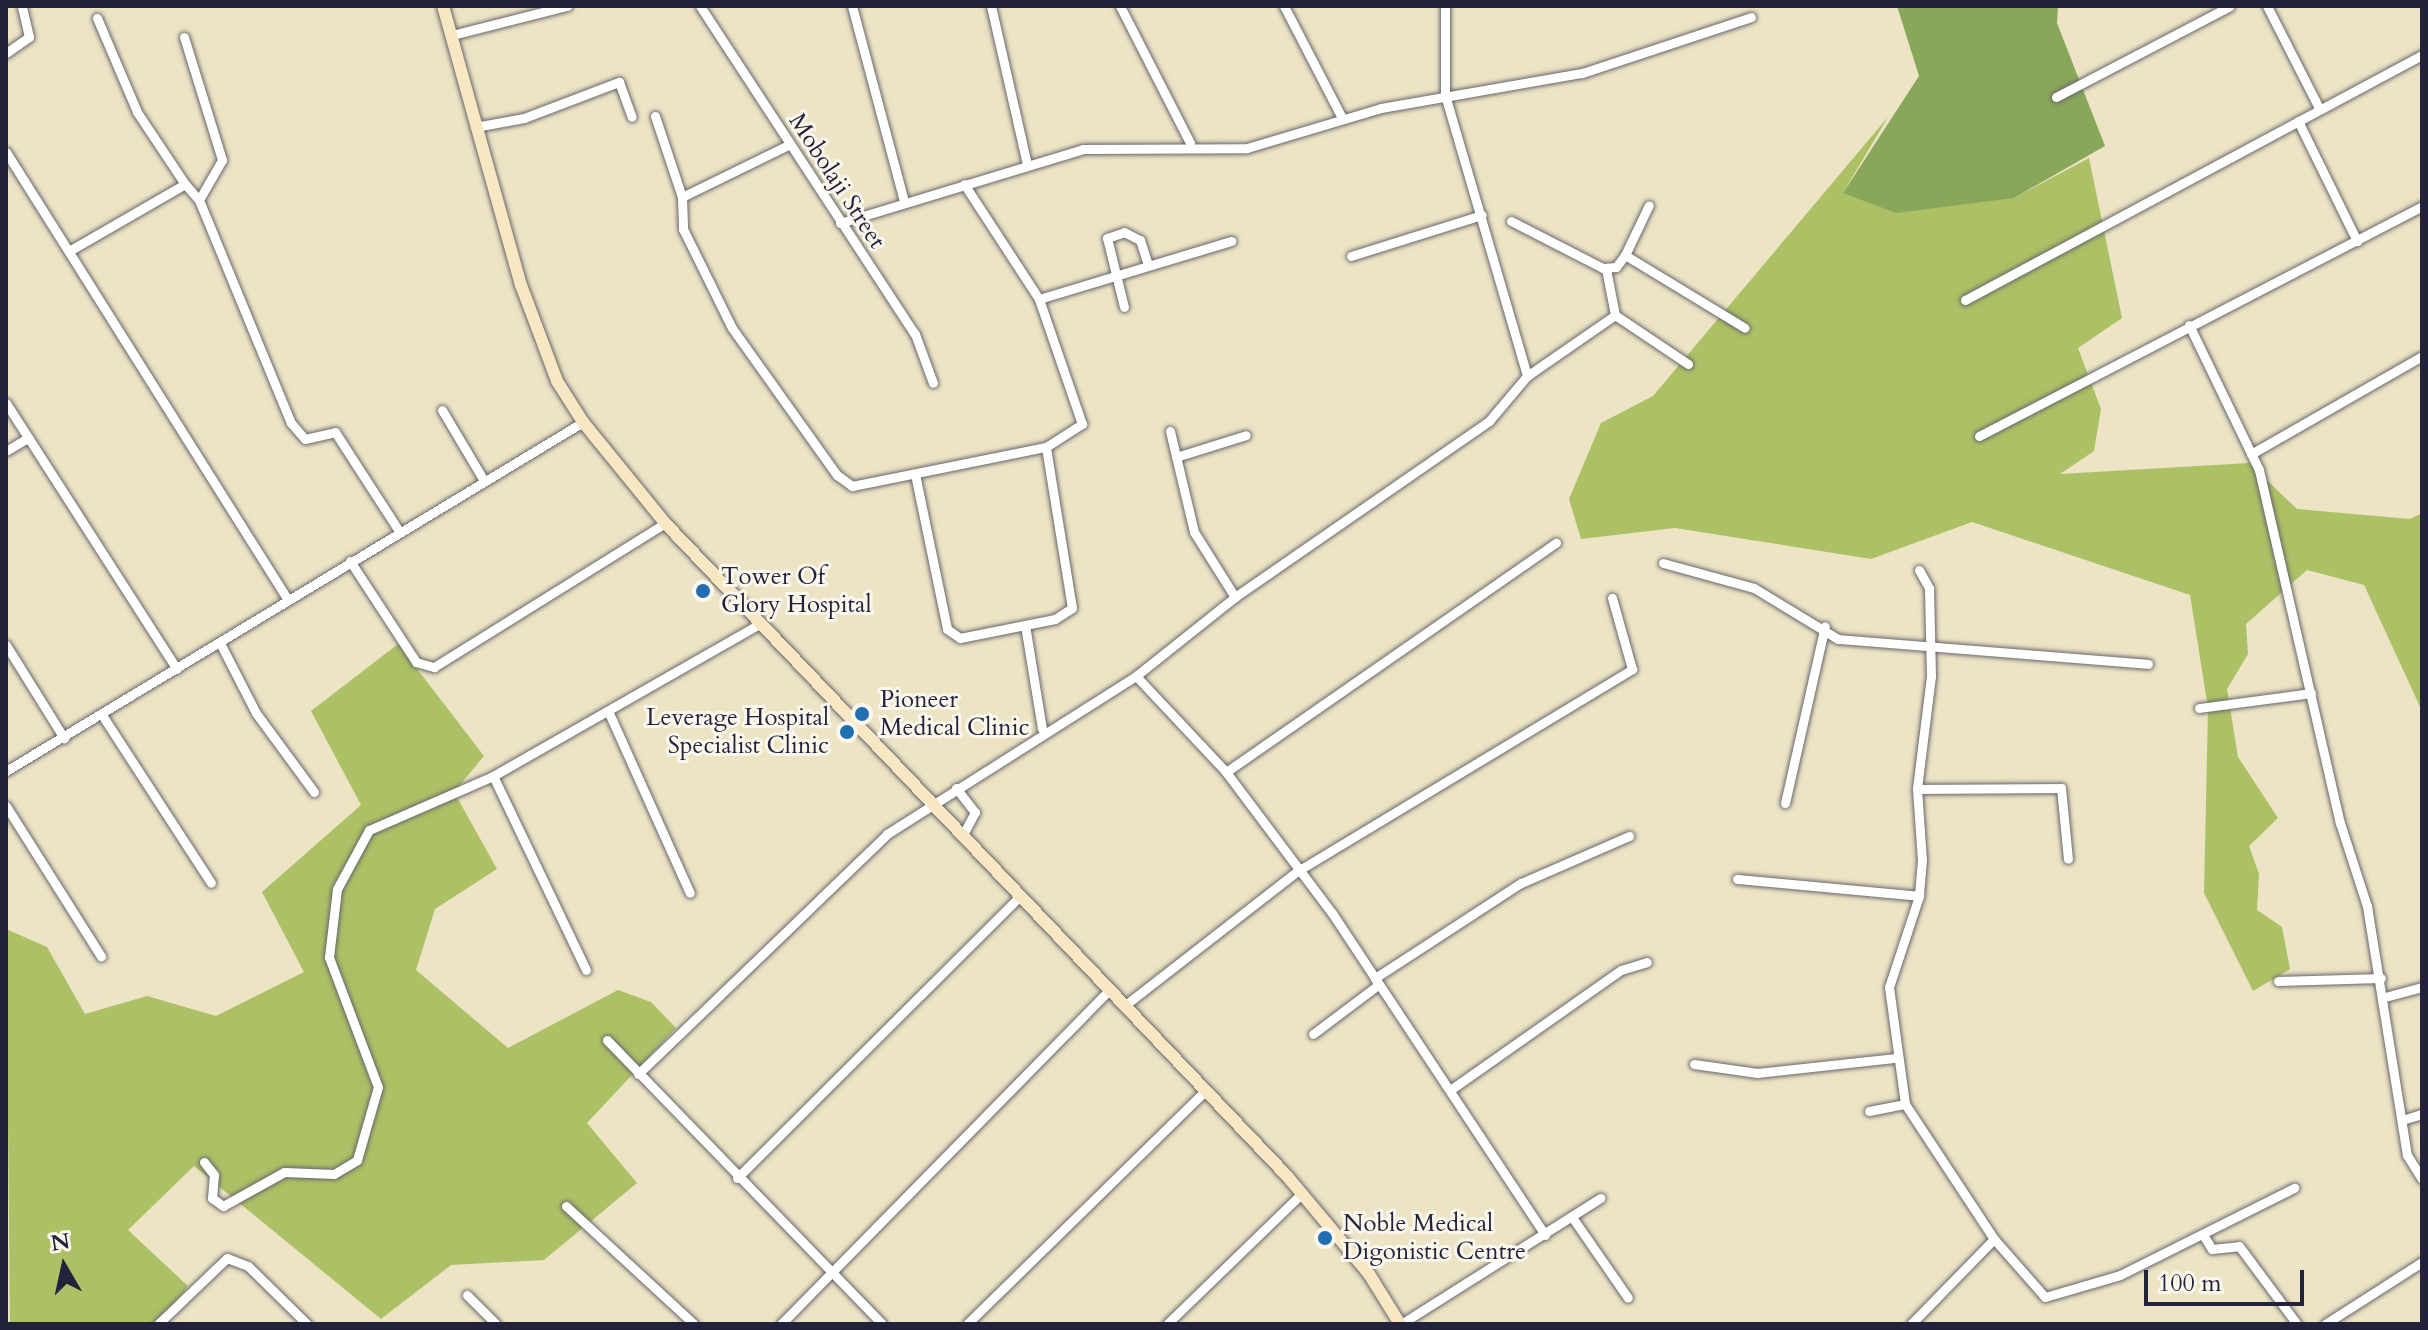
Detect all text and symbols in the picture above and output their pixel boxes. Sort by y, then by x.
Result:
street label: Mobolaji Street [783,108,891,254]
place label: Tower Of Glory Hospital [721,563,872,619]
marker: Tower Of Glory Hospital [692,580,714,602]
place label: Pioneer Medical Clinic [880,686,1029,742]
marker: Pioneer Medical Clinic [851,703,873,725]
place label: Leverage Hospital Specialist Clinic [646,704,829,760]
marker: Leverage Hospital Specialist Clinic [836,721,858,743]
place label: Noble Medical Digonistic Centre [1343,1210,1526,1266]
north arrow [24,1226,104,1306]
text: N [48,1226,72,1259]
marker: Noble Medical Digonistic Centre [1314,1227,1336,1249]
scale bar [2148,1254,2308,1304]
text: 100 m [2158,1267,2222,1300]

